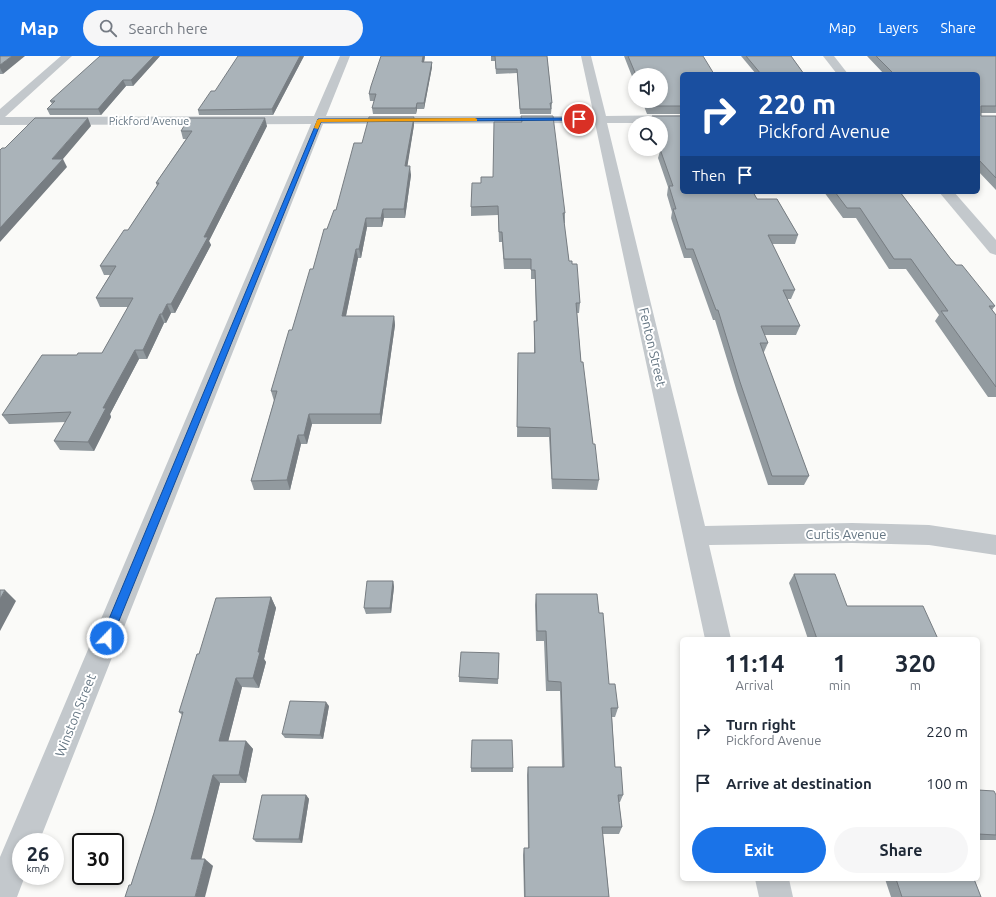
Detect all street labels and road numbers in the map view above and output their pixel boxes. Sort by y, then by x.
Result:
street label: Pickford Avenue [109,115,189,127]
street label: Fenton Street [637,306,669,388]
street label: Curtis Avenue [806,527,886,541]
street label: Winston Street [52,672,98,758]

